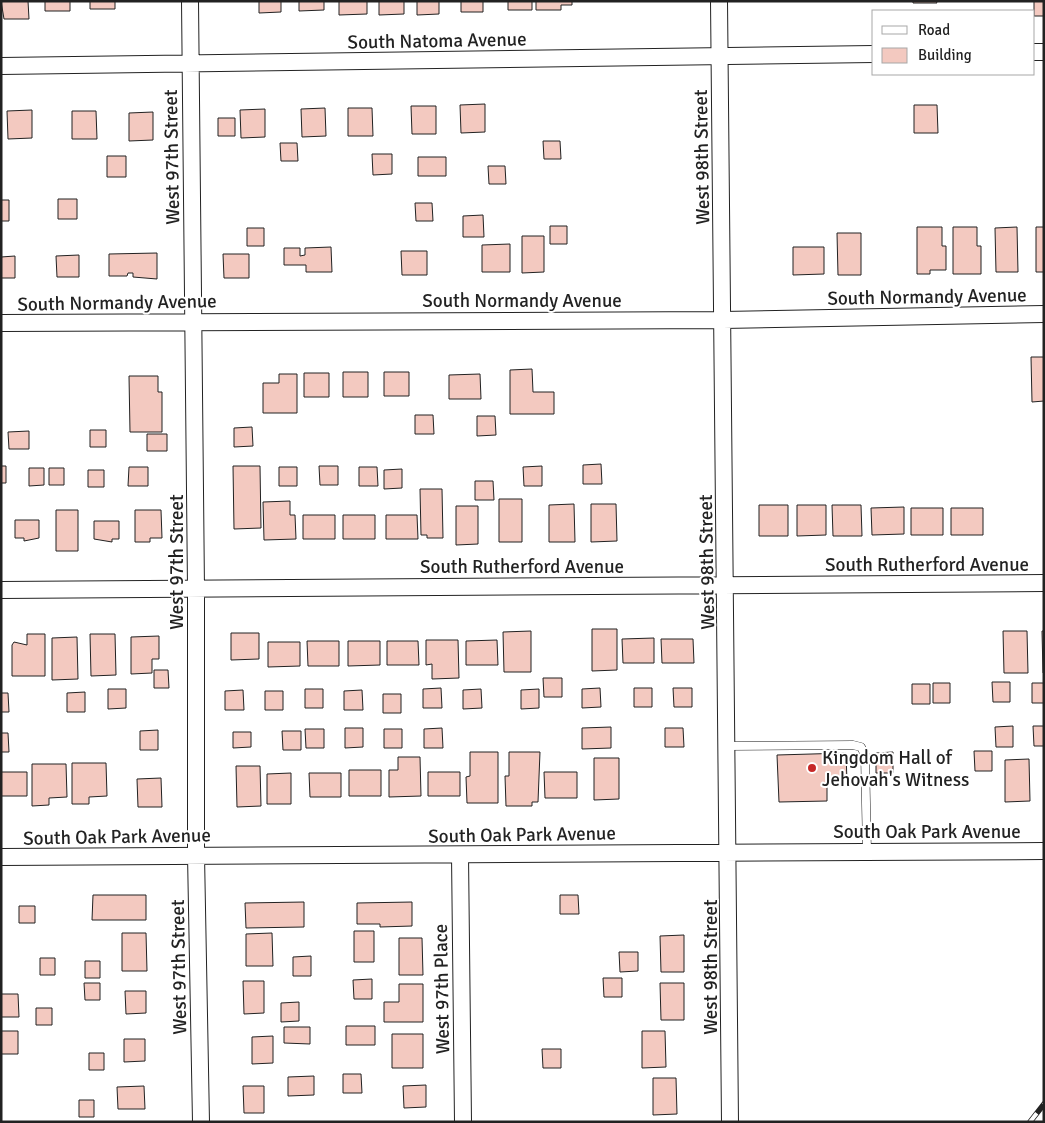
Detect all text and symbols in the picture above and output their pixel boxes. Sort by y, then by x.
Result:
legend [872,10,1035,75]
text: Road [918,21,950,39]
street label: South Natoma Avenue [347,27,527,55]
text: Building [918,46,972,64]
street label: West 97th Street [159,89,185,225]
street label: West 98th Street [689,89,715,225]
street label: South Normandy Avenue [827,283,1027,311]
street label: South Normandy Avenue [17,289,217,317]
street label: South Normandy Avenue [422,289,622,313]
street label: West 97th Street [165,494,189,630]
street label: West 98th Street [694,494,720,630]
street label: South Rutherford Avenue [825,553,1029,577]
street label: South Rutherford Avenue [420,555,624,579]
place label: Kingdom Hall of Jehovah's Witness [822,746,969,792]
marker: Kingdom Hall of Jehovah's Witness [806,762,818,774]
street label: South Oak Park Avenue [833,820,1021,844]
street label: South Oak Park Avenue [428,821,616,849]
street label: South Oak Park Avenue [23,823,211,851]
street label: West 97th Street [166,899,192,1035]
street label: West 98th Street [699,899,723,1035]
street label: West 97th Place [429,924,455,1054]

